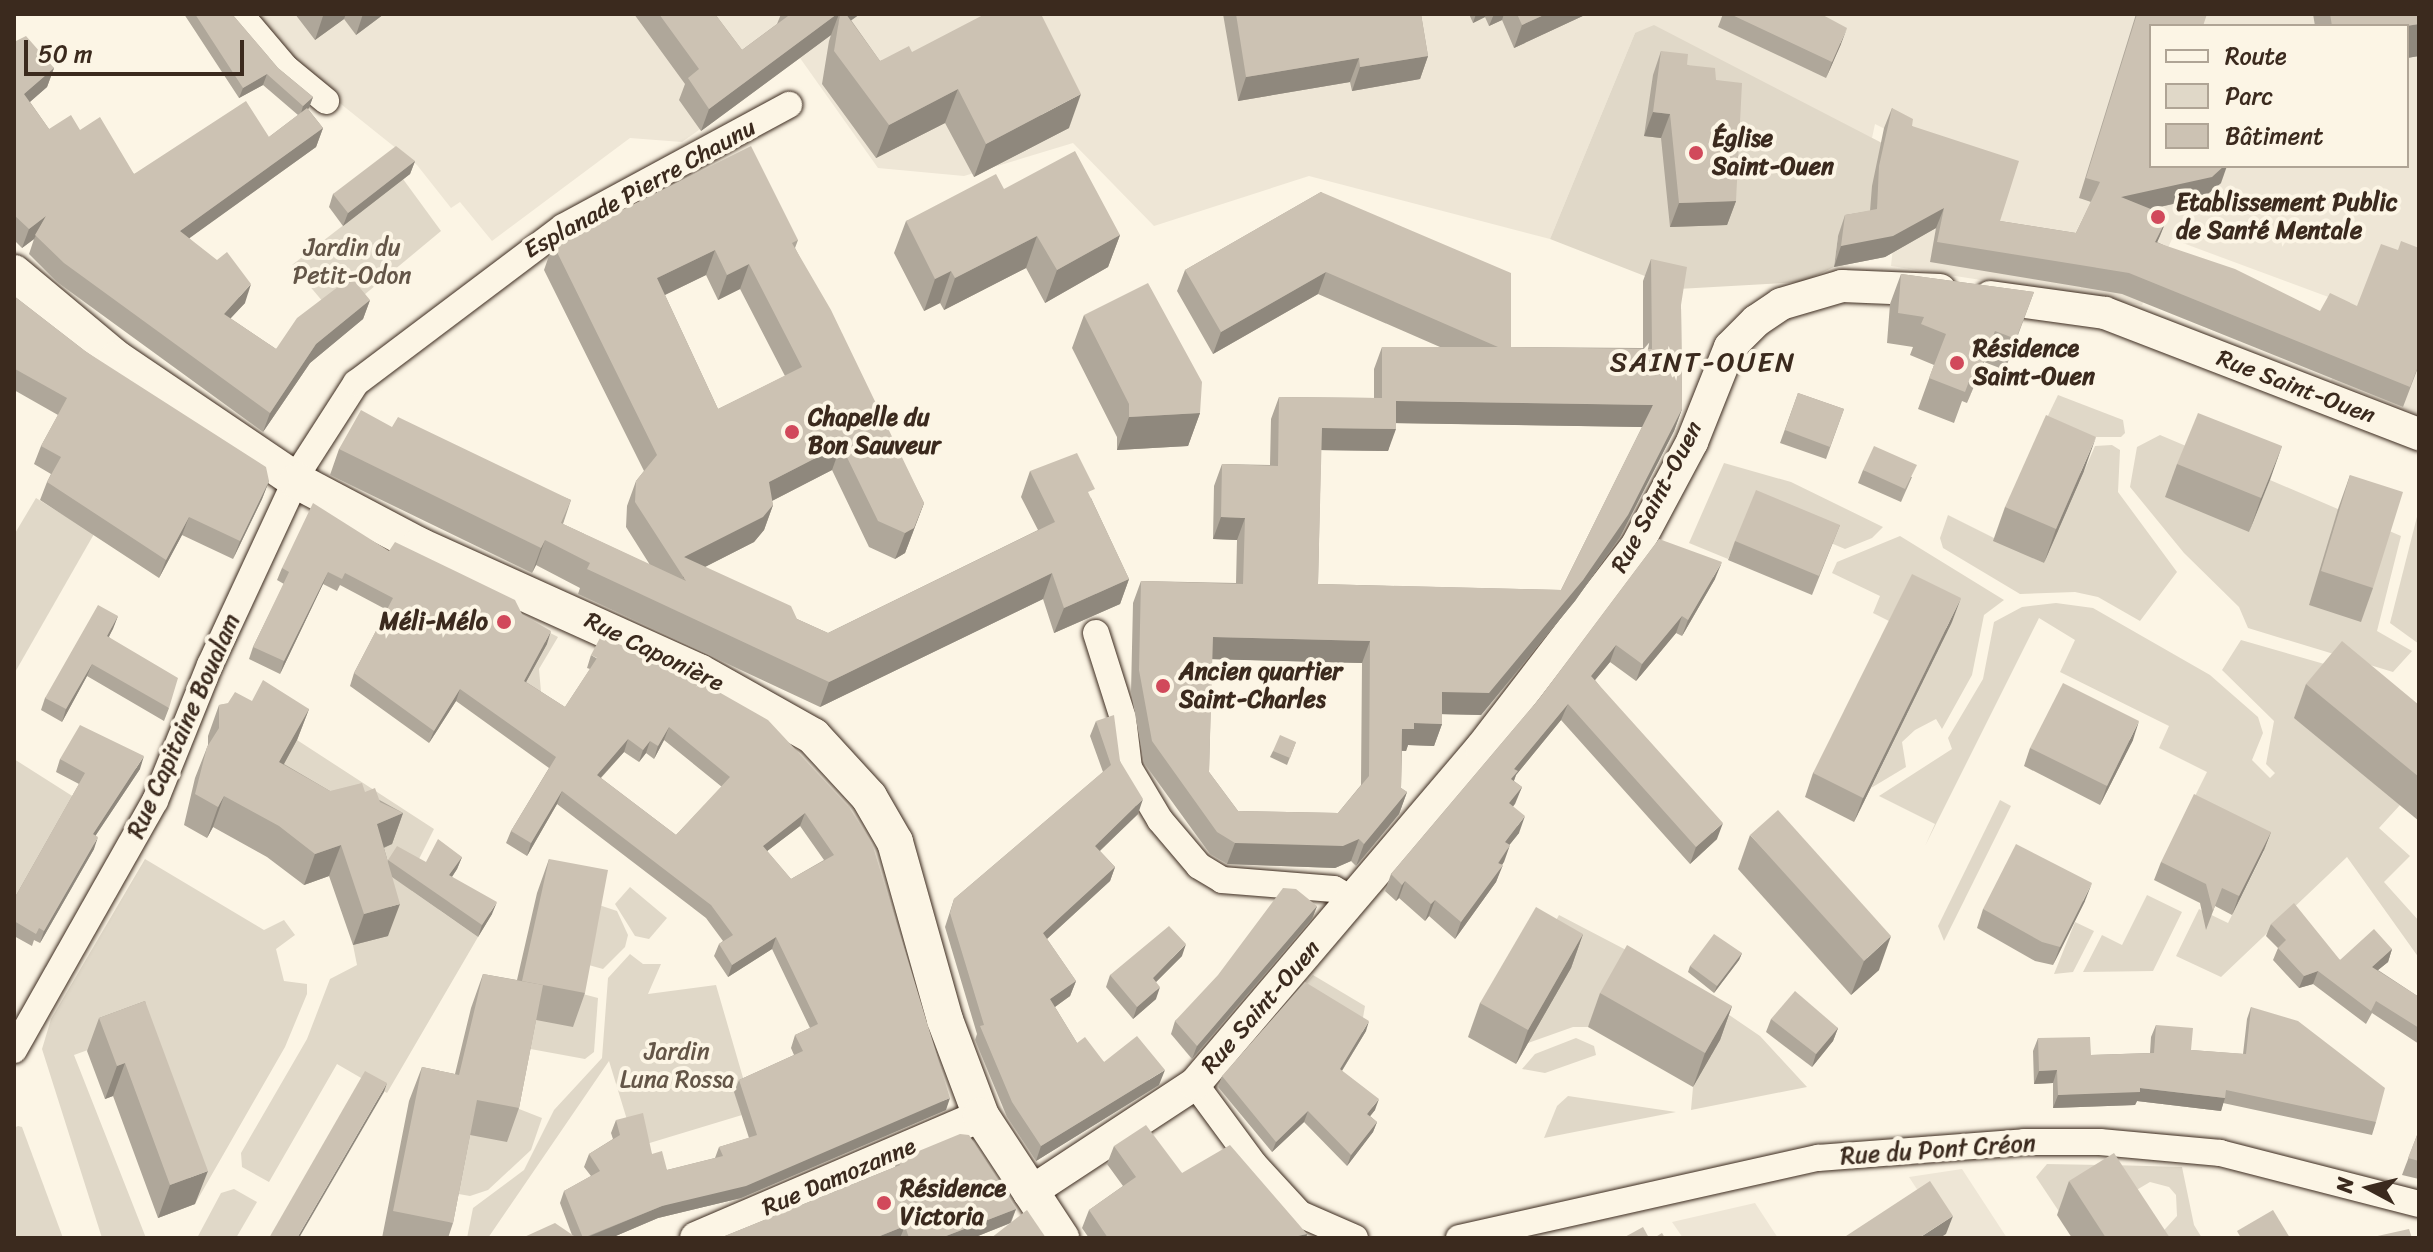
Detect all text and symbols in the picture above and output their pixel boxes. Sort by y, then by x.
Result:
scale bar [28,24,248,74]
legend [2149,24,2409,168]
text: 50 m [38,33,93,75]
text: Route [2225,35,2287,77]
text: Parc [2225,75,2273,117]
street label: Esplanade Pierre Chaunu [519,113,761,265]
text: Bâtiment [2225,115,2324,157]
place label: Église Saint-Ouen [1712,125,1834,181]
marker: Église Saint-Ouen [1687,144,1705,162]
place label: Etablissement Public de Santé Mentale [2176,189,2398,245]
marker: Etablissement Public de Santé Mentale [2147,206,2169,228]
park label: Jardin du Petit-Odon [293,234,411,290]
place label: Résidence Saint-Ouen [1973,335,2095,391]
street label: Rue Saint-Ouen [2212,343,2380,431]
district label: SAINT-OUEN [1612,345,1794,379]
marker: Résidence Saint-Ouen [1948,354,1966,372]
place label: Chapelle du Bon Sauveur [808,404,940,460]
street label: Rue Saint-Ouen [1605,416,1709,578]
marker: Chapelle du Bon Sauveur [783,423,801,441]
street label: Rue Caponière [579,606,729,698]
place label: Méli-Mélo [380,608,488,636]
street label: Rue Capitaine Boualam [121,609,247,843]
marker: Méli-Mélo [495,613,513,631]
place label: Ancien quartier Saint-Charles [1179,658,1343,714]
marker: Ancien quartier Saint-Charles [1154,677,1172,695]
street label: Rue Saint-Ouen [1195,934,1327,1080]
park label: Jardin Luna Rossa [619,1038,735,1094]
street label: Rue du Pont Créon [1839,1129,2037,1171]
street label: Rue Damozanne [758,1132,920,1222]
north arrow [2329,1148,2409,1228]
place label: Résidence Victoria [900,1175,1006,1231]
text: N [2324,1175,2365,1195]
marker: Résidence Victoria [875,1194,893,1212]

